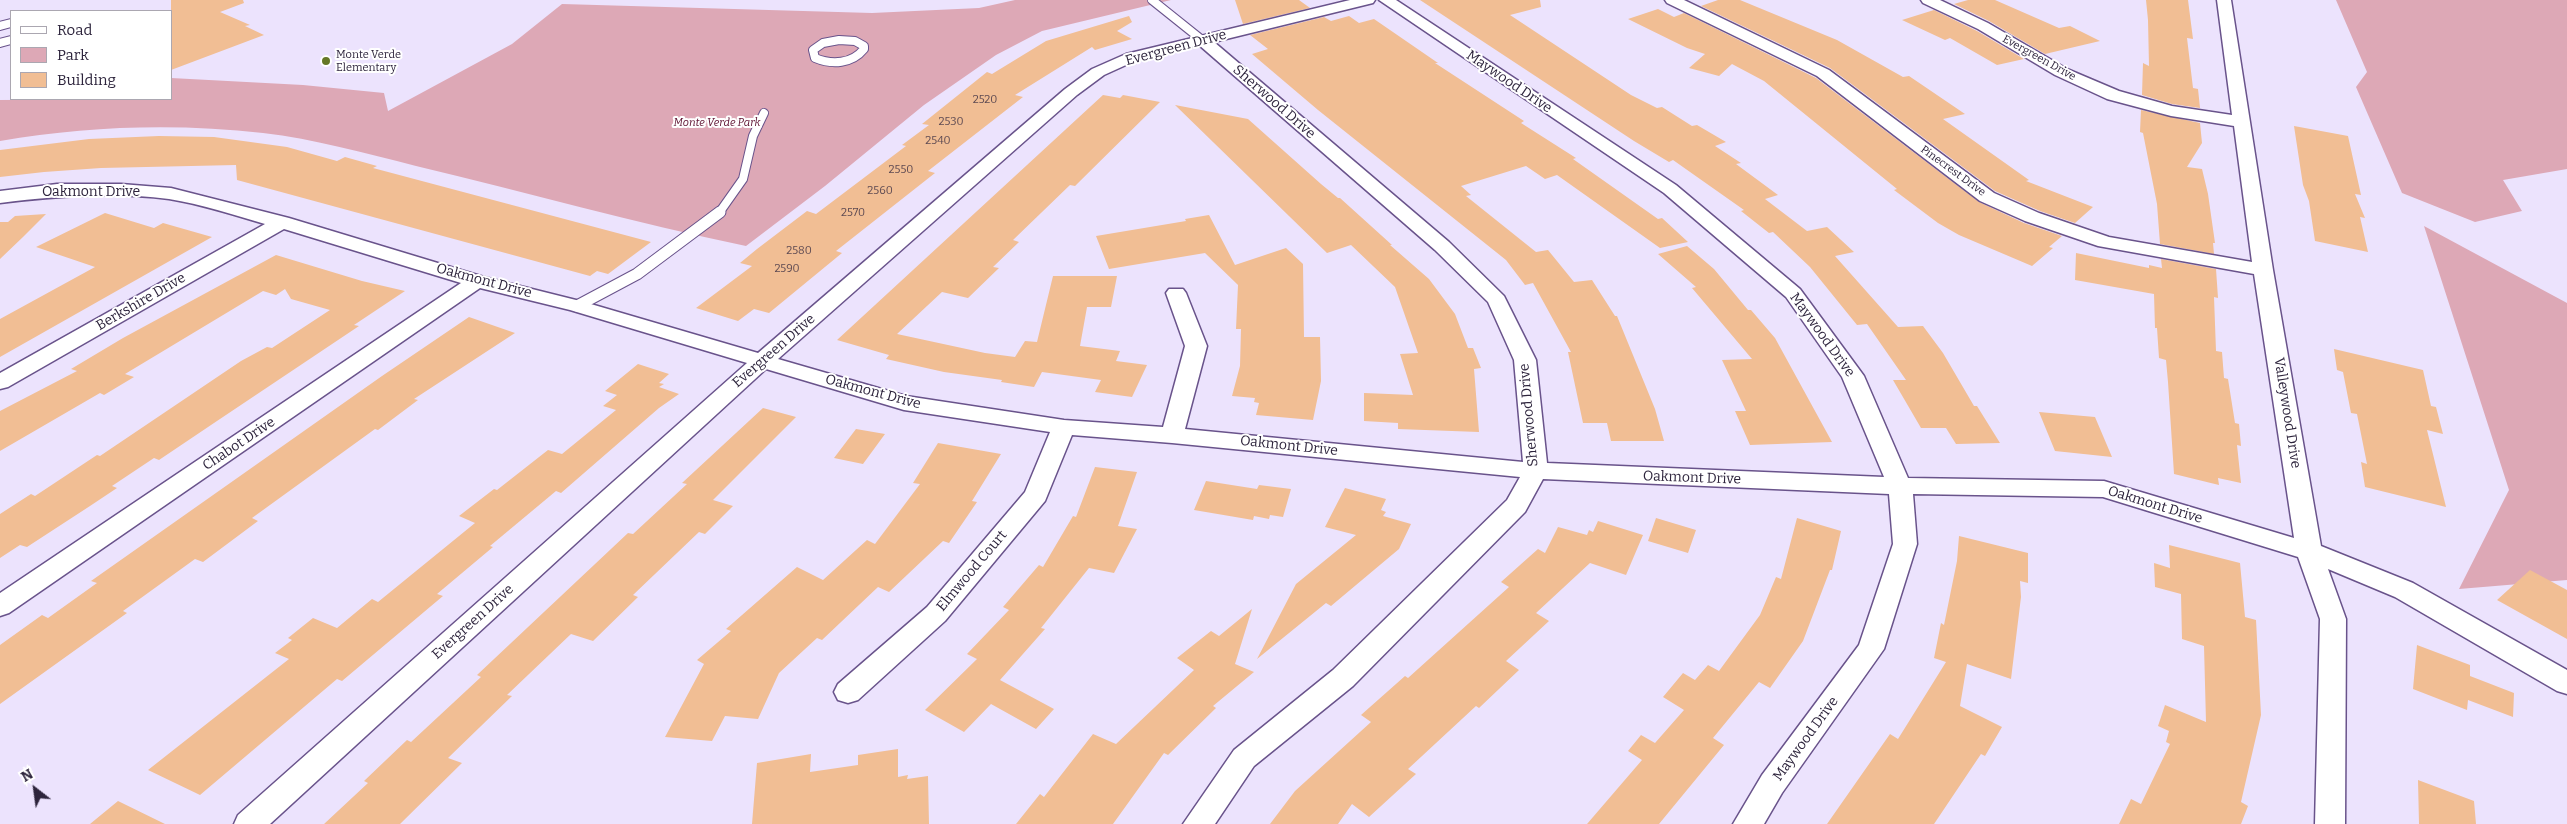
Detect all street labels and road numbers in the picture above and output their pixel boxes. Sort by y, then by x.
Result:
street label: Evergreen Drive [1124,26,1228,70]
street label: Evergreen Drive [2000,32,2078,84]
street label: Maywood Drive [1463,47,1555,117]
street label: Sherwood Drive [1229,62,1319,142]
street label: Pinecrest Drive [1918,143,1988,199]
street label: Oakmont Drive [42,184,140,200]
street label: Oakmont Drive [434,260,534,302]
street label: Berkshire Drive [93,270,189,334]
street label: Maywood Drive [1786,290,1858,380]
street label: Evergreen Drive [729,311,819,391]
street label: Valleywood Drive [2270,356,2304,470]
street label: Sherwood Drive [1516,363,1542,467]
street label: Oakmont Drive [823,371,923,413]
street label: Chabot Drive [200,414,278,474]
street label: Oakmont Drive [1239,433,1339,459]
street label: Oakmont Drive [1643,468,1741,488]
street label: Oakmont Drive [2106,483,2204,527]
street label: Elmwood Court [933,527,1011,615]
street label: Evergreen Drive [429,581,517,663]
street label: Maywood Drive [1770,694,1842,784]

